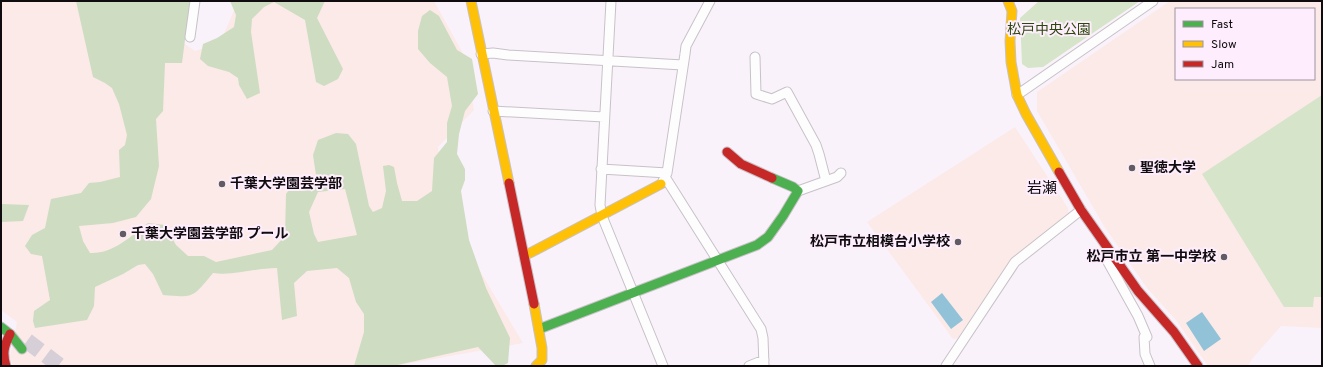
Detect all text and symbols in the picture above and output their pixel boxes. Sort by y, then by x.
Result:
legend [1175,8,1315,80]
text: Fast [1211,17,1233,33]
park label: 松戸中央公園 [1007,22,1091,39]
text: Slow [1211,37,1237,53]
text: Jam [1211,57,1234,73]
place label: 聖徳大学 [1140,160,1196,177]
marker: 聖徳大学 [1127,163,1137,173]
place label: 千葉大学園芸学部 [230,176,342,193]
marker: 千葉大学園芸学部 [217,179,227,189]
district label: 岩瀬 [1027,180,1057,199]
place label: 千葉大学園芸学部 プール [131,226,289,243]
marker: 千葉大学園芸学部 プール [118,229,128,239]
place label: 松戸市立相模台小学校 [810,234,950,251]
marker: 松戸市立相模台小学校 [953,237,963,247]
place label: 松戸市立 第一中学校 [1087,248,1216,266]
marker: 松戸市立 第一中学校 [1219,252,1229,262]

